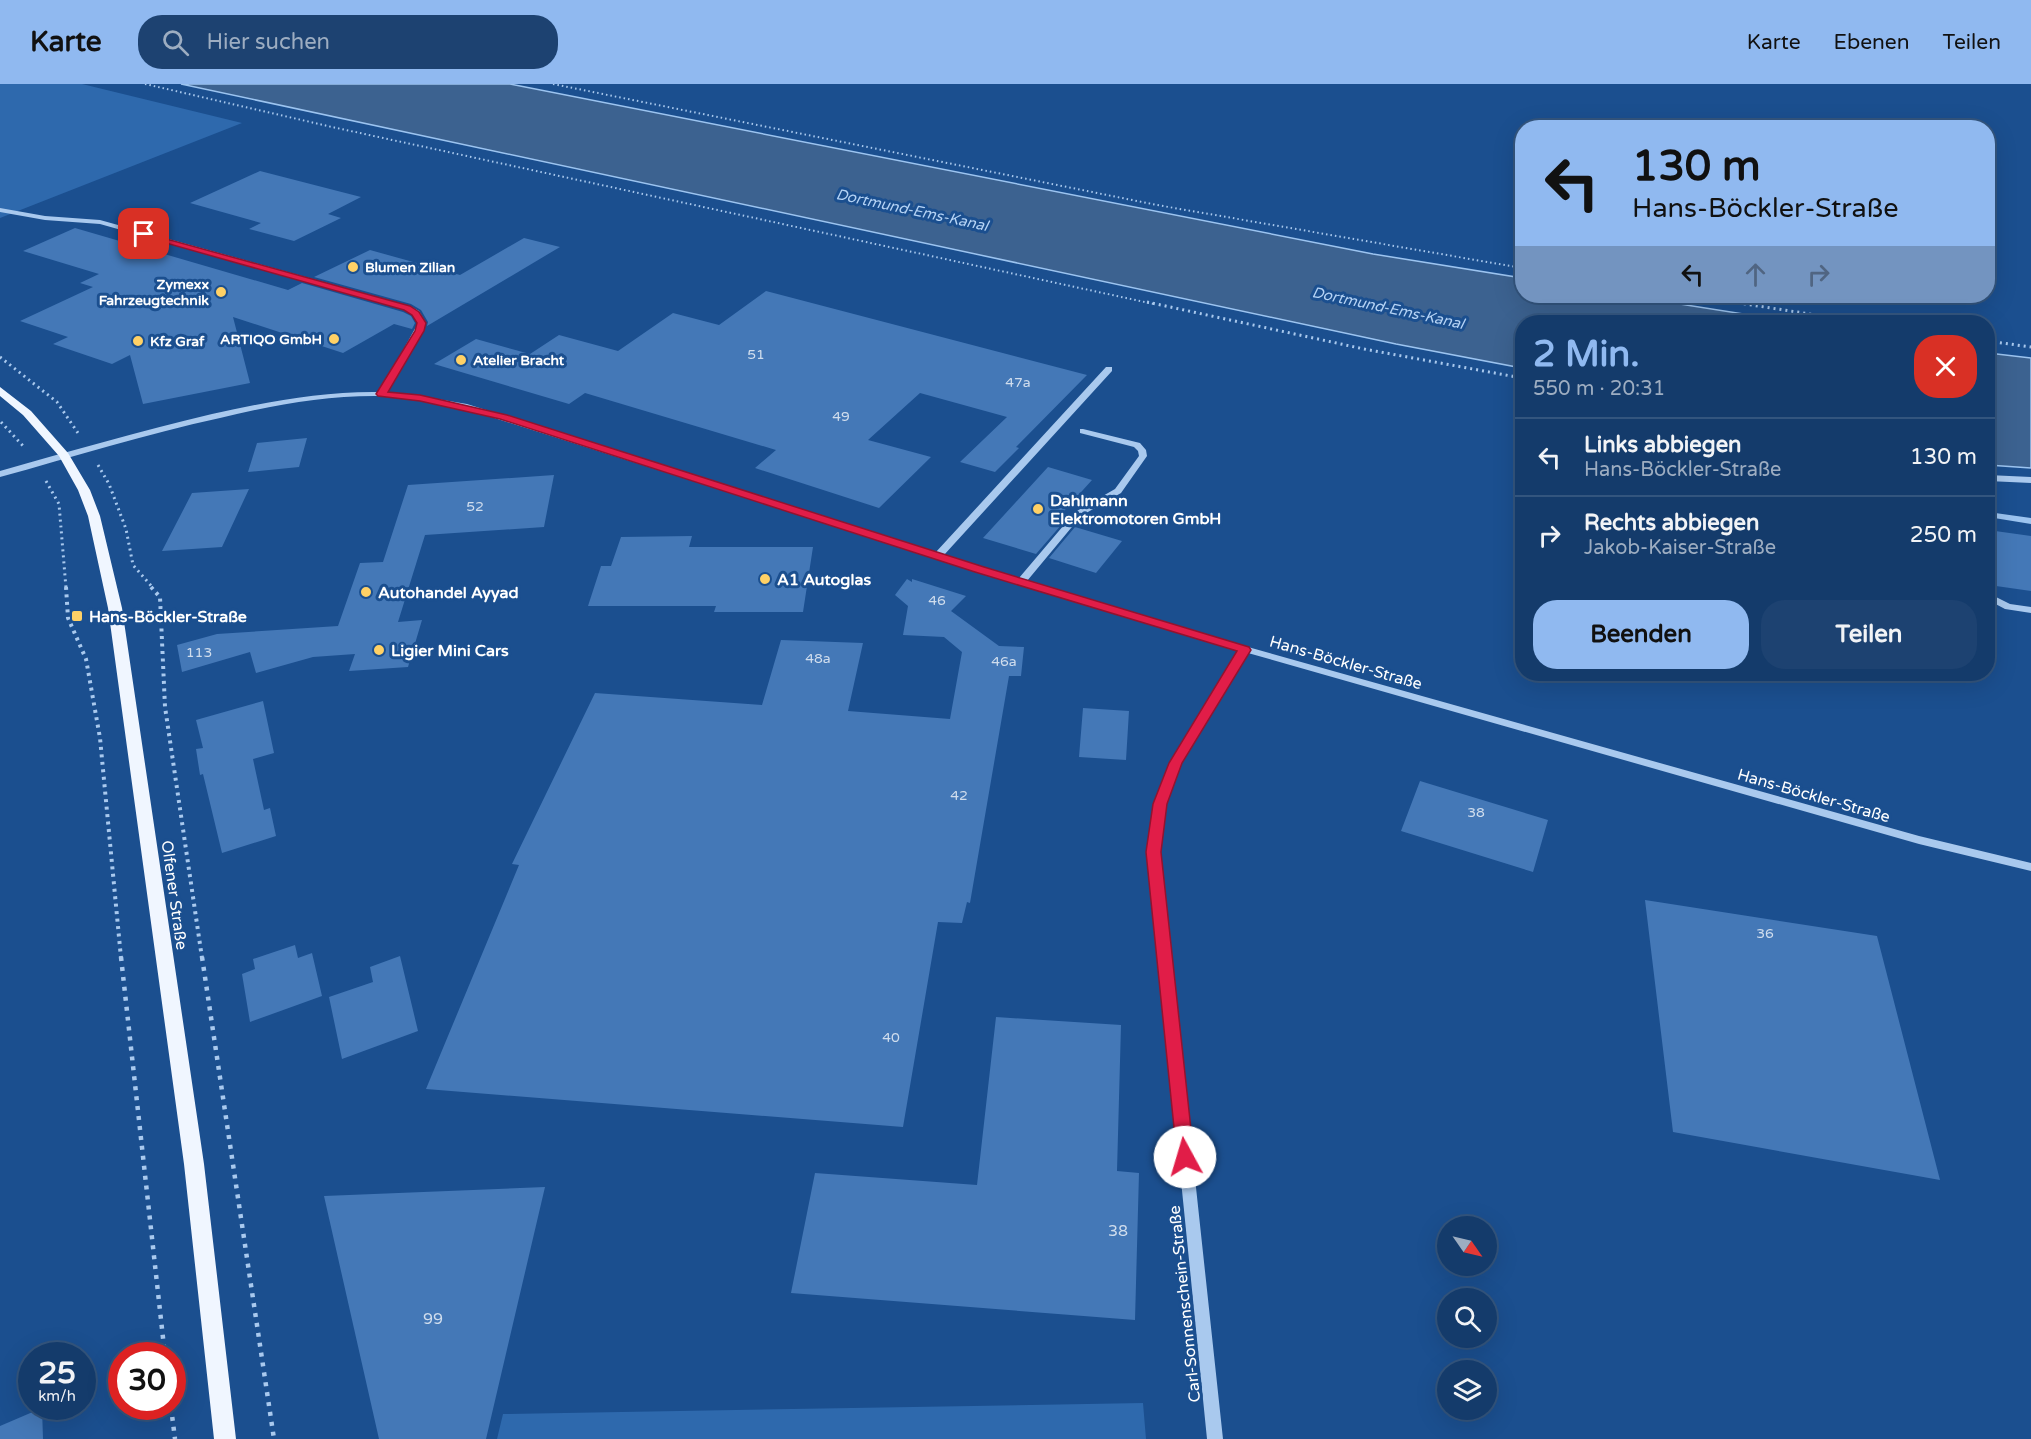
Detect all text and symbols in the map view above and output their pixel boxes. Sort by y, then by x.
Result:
search box [138,15,558,69]
text: Karte [30,25,102,59]
icon: search [159,26,192,59]
text: Hier suchen [207,29,330,55]
text: Karte [1747,30,1801,55]
text: Ebenen [1834,30,1910,55]
text: Teilen [1943,30,2001,55]
text: 130 m [1632,141,1761,192]
icon: left [1533,144,1611,222]
water label: Dortmund-Ems-Kanal [835,185,992,235]
text: Hans-Böckler-Straße [1632,192,1899,225]
pin [118,208,169,259]
icon: arrive [127,217,160,250]
icon: left [1676,258,1709,291]
icon: ahead [1739,258,1772,291]
icon: right [1802,258,1835,291]
place label: Blumen Zilian [365,259,455,276]
marker: Blumen Zilian [346,260,360,274]
place label: Zymexx Fahrzeugtechnik [99,276,209,309]
water label: Dortmund-Ems-Kanal [1311,283,1468,333]
marker: Zymexx Fahrzeugtechnik [214,285,228,299]
place label: ARTIQO GmbH [220,331,322,348]
marker: ARTIQO GmbH [327,332,341,346]
place label: Kfz Graf [150,333,205,350]
text: 2 Min. [1533,333,1640,376]
marker: Kfz Graf [131,334,145,348]
button: close [1914,335,1977,398]
house number: 51 [747,346,765,363]
place label: Atelier Bracht [473,352,565,369]
marker: Atelier Bracht [454,353,468,367]
house number: 47a [1005,374,1031,391]
text: 550 m · 20:31 [1533,377,1665,401]
house number: 49 [832,408,850,425]
text: Links abbiegen [1584,432,1742,458]
icon: left [1533,441,1566,474]
text: 130 m [1910,444,1977,470]
text: Hans-Böckler-Straße [1584,458,1781,482]
place label: Dahlmann Elektromotoren GmbH [1050,491,1221,529]
house number: 52 [466,498,484,515]
marker: Dahlmann Elektromotoren GmbH [1031,502,1045,516]
text: Rechts abbiegen [1584,510,1759,536]
icon: right [1533,519,1566,552]
text: 250 m [1910,522,1977,548]
text: Jakob-Kaiser-Straße [1584,536,1776,560]
place label: A1 Autoglas [777,570,871,590]
marker: A1 Autoglas [758,572,772,586]
place label: Autohandel Ayyad [378,583,519,603]
marker: Autohandel Ayyad [359,585,373,599]
house number: 46 [928,592,946,609]
button: Beenden [1533,600,1749,669]
button: Teilen [1761,600,1977,669]
place label: Hans-Böckler-Straße [89,607,247,627]
marker: Hans-Böckler-Straße [70,609,84,623]
street label: Hans-Böckler-Straße [1267,632,1424,694]
place label: Ligier Mini Cars [391,641,509,661]
marker: Ligier Mini Cars [372,643,386,657]
house number: 113 [186,644,212,661]
house number: 48a [805,650,831,667]
house number: 46a [991,653,1017,670]
street label: Hans-Böckler-Straße [1735,765,1892,827]
house number: 42 [950,787,968,804]
house number: 38 [1467,804,1485,821]
street label: Olfener Straße [156,839,192,951]
house number: 36 [1756,925,1774,942]
house number: 40 [882,1029,900,1046]
position arrow [1153,1125,1217,1189]
street label: Carl-Sonnenschein-Straße [1165,1204,1205,1403]
north arrow [1437,1216,1497,1276]
map controls [1437,1216,1497,1420]
house number: 38 [1108,1221,1128,1241]
button: search [1437,1288,1497,1348]
house number: 99 [423,1309,443,1329]
speed limit sign: 30 [108,1342,186,1420]
text: 25 [38,1355,76,1392]
button: layers [1437,1360,1497,1420]
text: km/h [38,1387,76,1405]

